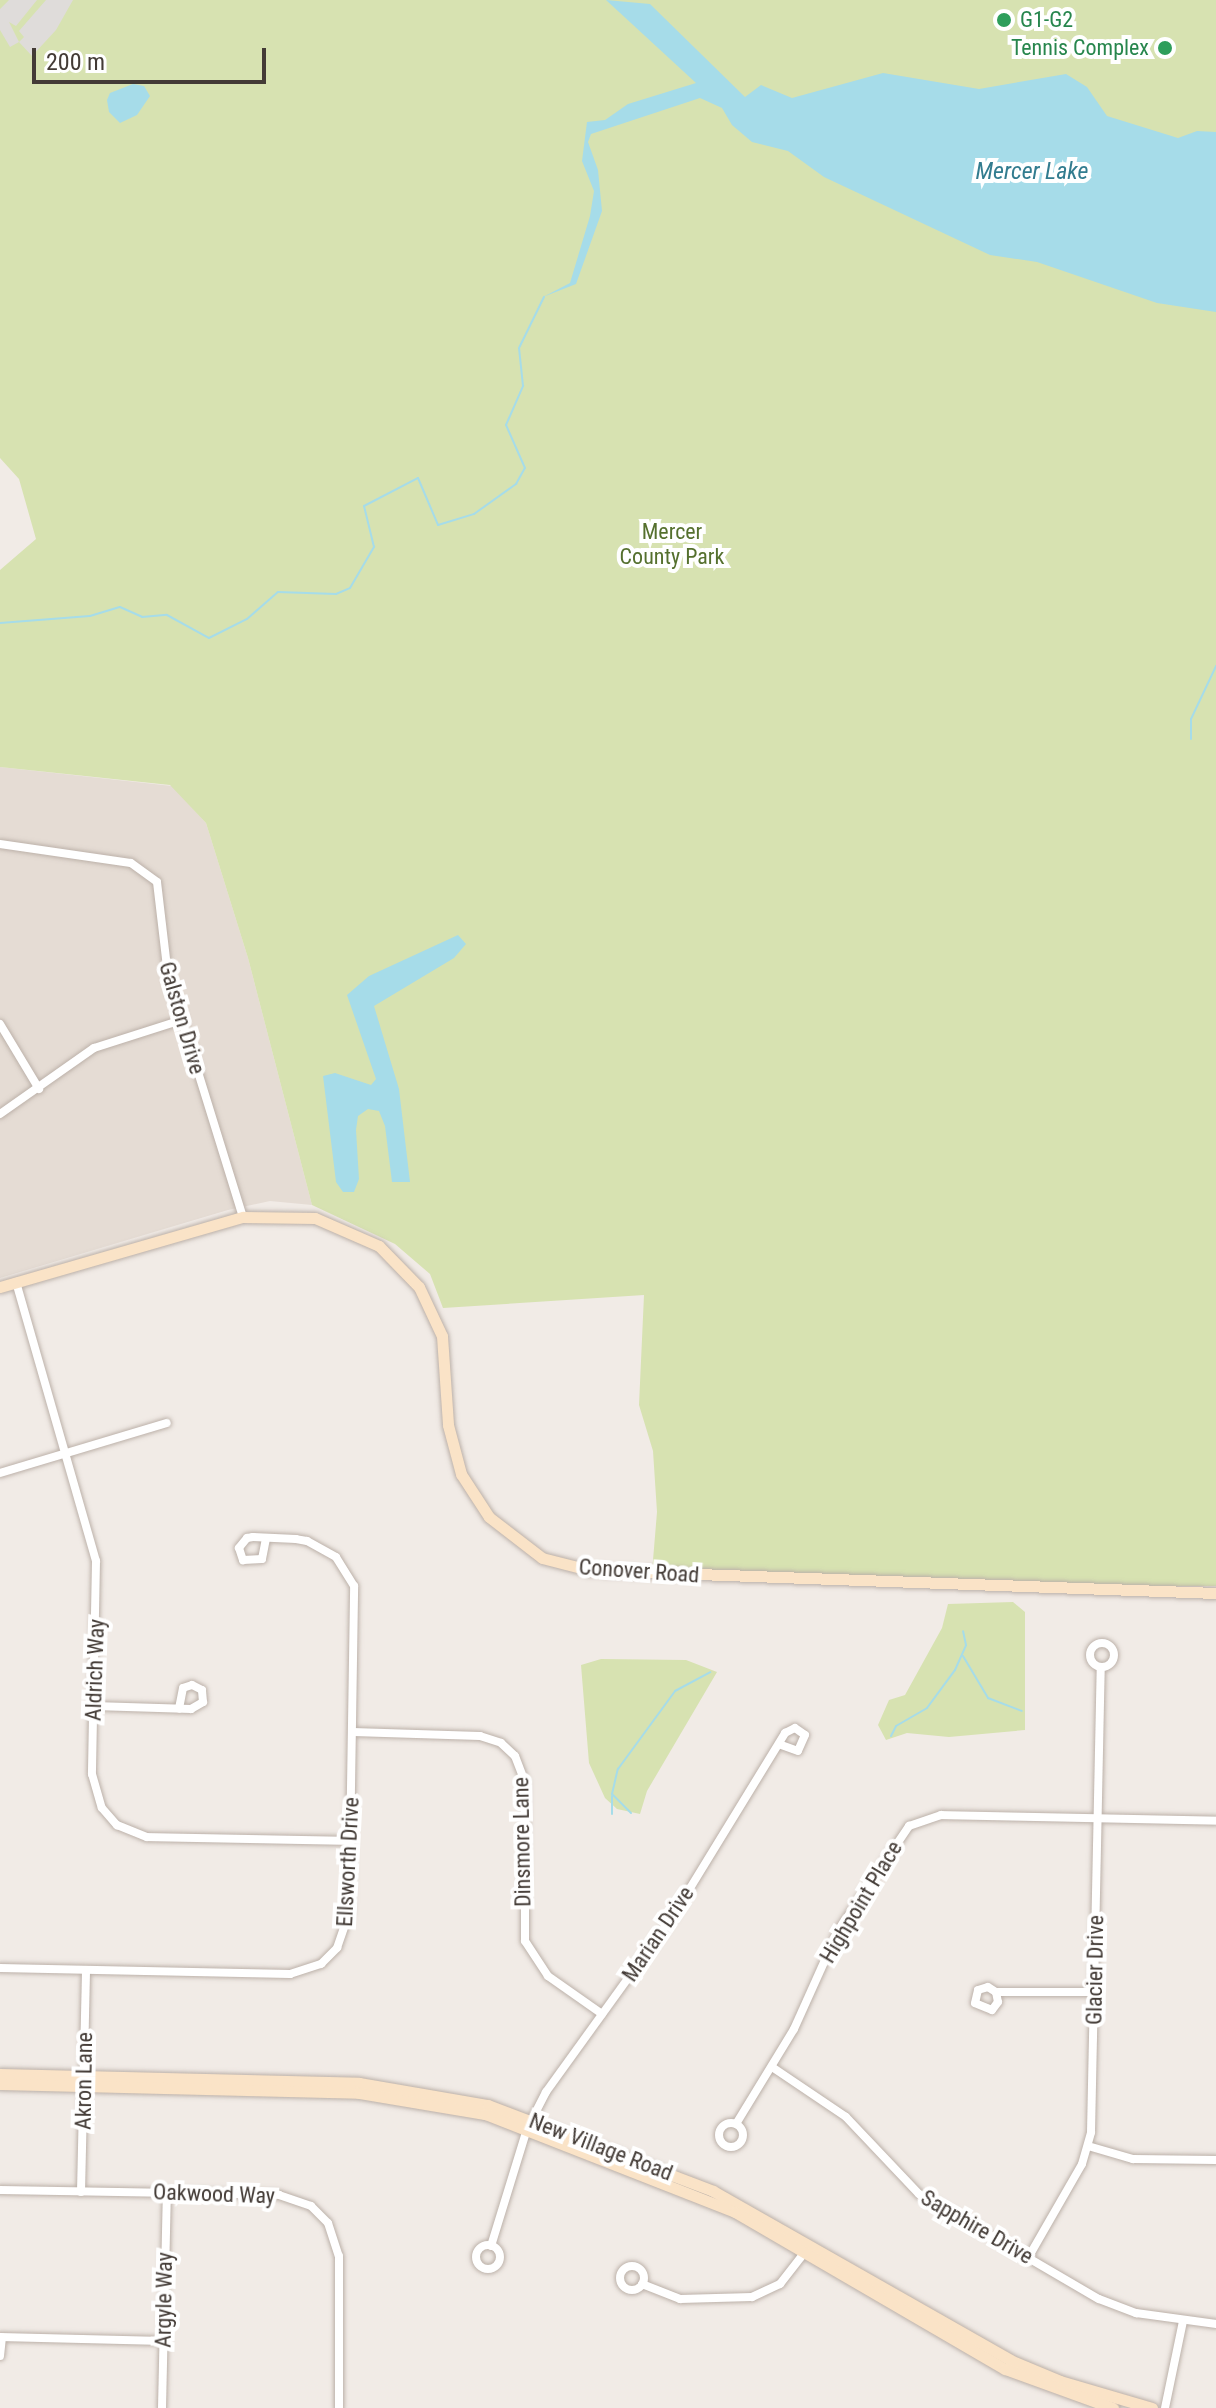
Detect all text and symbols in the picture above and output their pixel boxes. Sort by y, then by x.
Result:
place label: G1-G2 [1020,7,1073,33]
marker: G1-G2 [995,11,1013,29]
scale bar [36,32,270,82]
place label: Tennis Complex [1011,35,1149,61]
marker: Tennis Complex [1156,39,1174,57]
text: 200 m [46,48,105,76]
water label: Mercer Lake [976,158,1088,186]
park label: Mercer County Park [620,518,724,570]
street label: Galston Drive [153,959,211,1077]
street label: Conover Road [578,1554,700,1588]
street label: Aldrich Way [80,1618,110,1722]
street label: Dinsmore Lane [508,1777,536,1907]
street label: Ellsworth Drive [331,1797,365,1927]
street label: Highpoint Place [814,1836,908,1968]
street label: Marian Drive [617,1881,699,1987]
street label: Glacier Drive [1081,1915,1109,2025]
street label: Akron Lane [70,2032,98,2130]
street label: New Village Road [525,2107,677,2187]
street label: Oakwood Way [153,2179,275,2209]
street label: Sapphire Drive [916,2184,1038,2270]
street label: Argyle Way [150,2252,178,2348]

